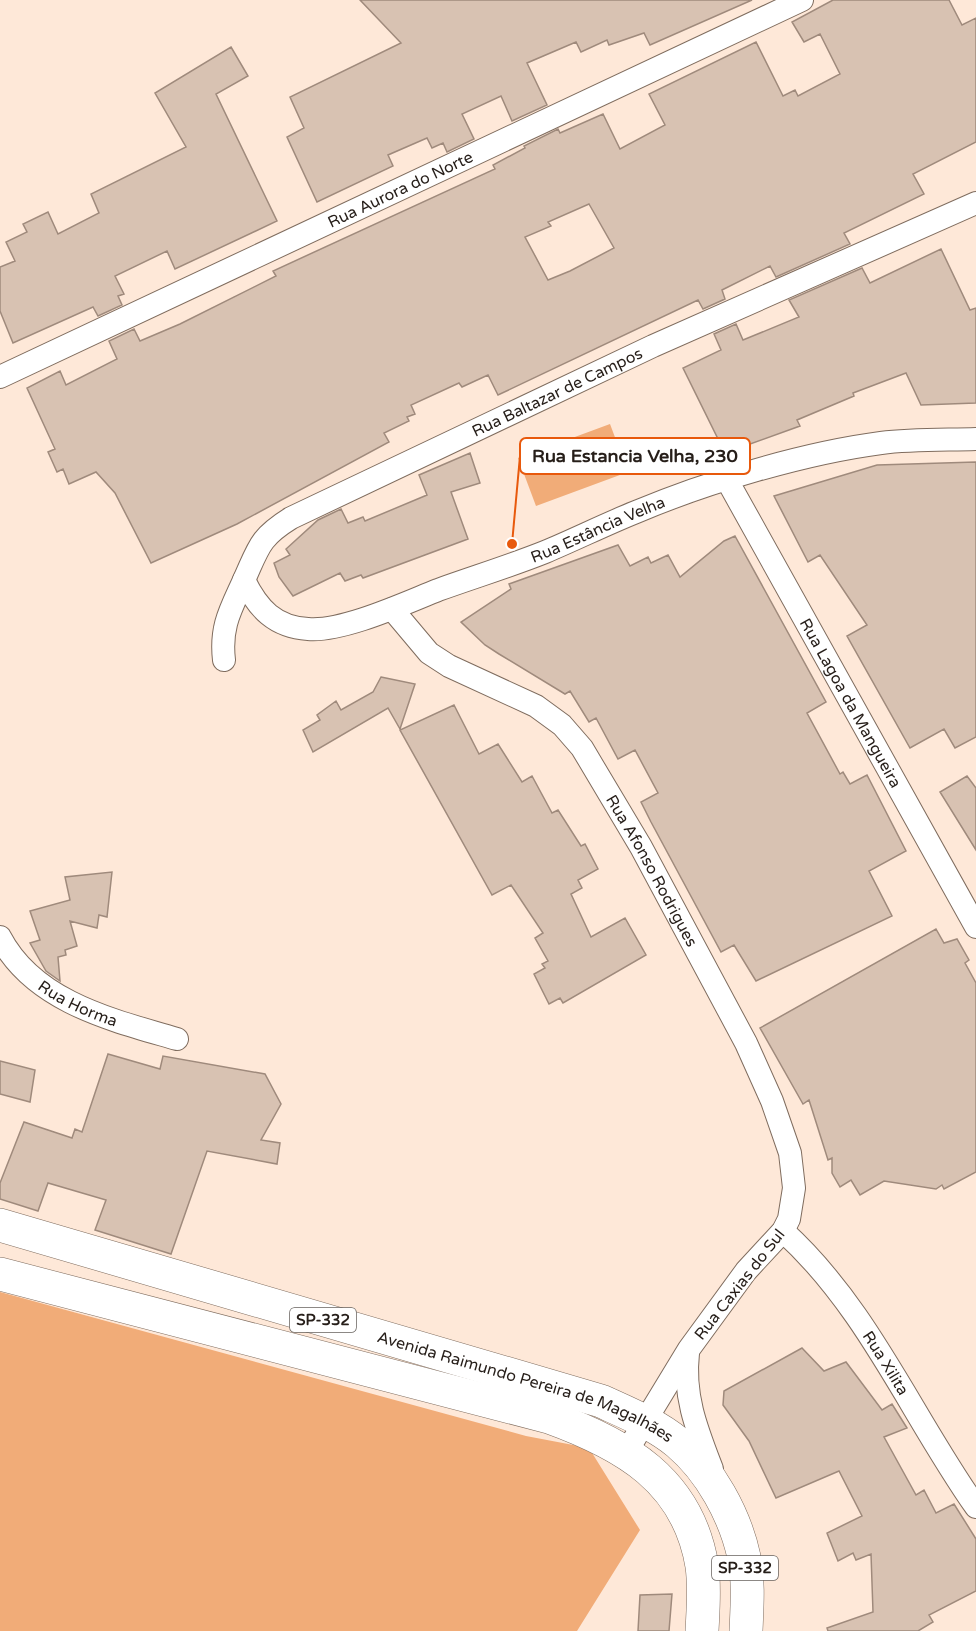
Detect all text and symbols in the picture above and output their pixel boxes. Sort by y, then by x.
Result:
street label: Rua Aurora do Norte [325,147,476,233]
street label: Rua Baltazar de Campos [469,344,646,442]
callout: Rua Estancia Velha, 230 [520,438,750,474]
text: Rua Estancia Velha, 230 [532,445,738,467]
street label: Rua Estância Velha [528,492,668,568]
street label: Rua Lagoa da Mangueira [795,615,905,792]
street label: Rua Afonso Rodrigues [601,791,701,950]
street label: Rua Horma [34,976,120,1031]
street label: Rua Caxias do Sul [690,1225,789,1344]
road number: SP-332 [290,1308,356,1332]
street label: Avenida Raimundo Pereira de Magalhães [375,1327,677,1447]
street label: Rua Xilita [858,1327,913,1399]
road number: SP-332 [712,1556,778,1580]

